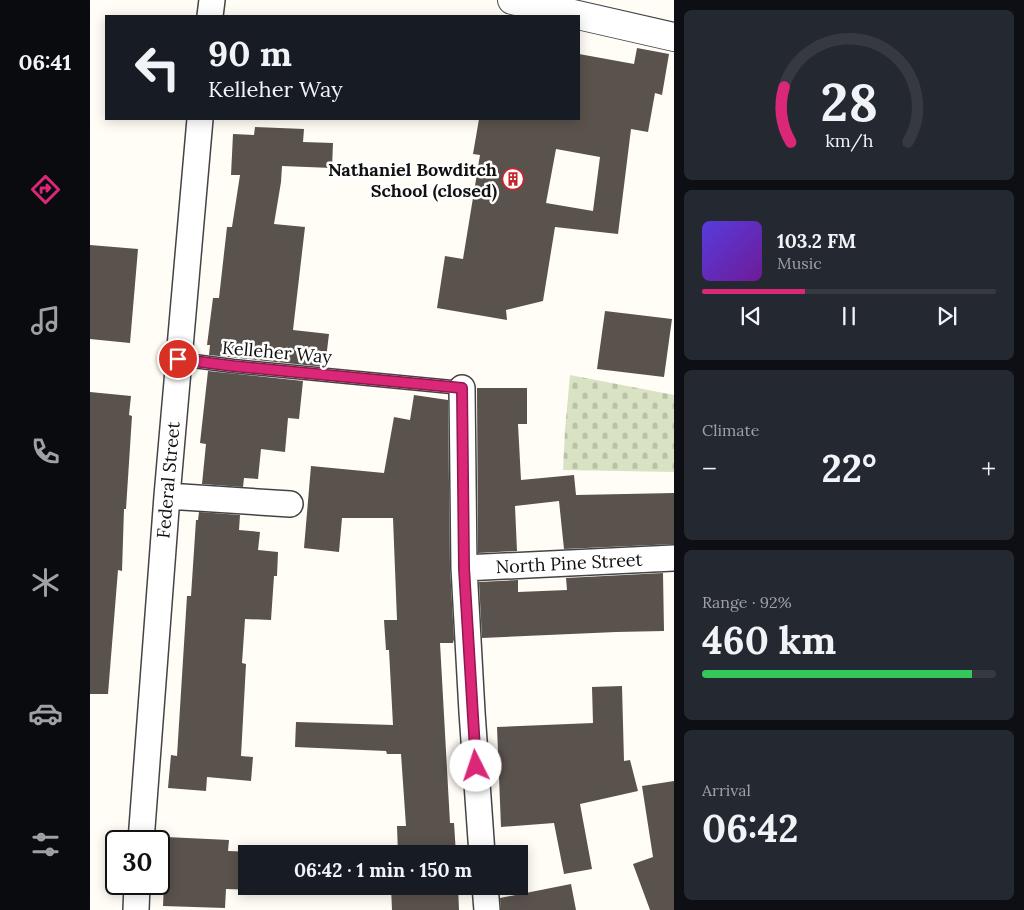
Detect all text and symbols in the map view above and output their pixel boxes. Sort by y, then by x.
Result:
text: 90 m [208,31,292,76]
icon: left [125,35,190,100]
text: 06:41 [18,48,72,76]
text: 28 [820,69,878,135]
text: Kelleher Way [208,75,343,103]
text: km/h [825,129,873,152]
place label: Nathaniel Bowditch School (closed) [328,158,497,202]
building icon: Nathaniel Bowditch School (closed) [501,167,525,191]
icon: directions [28,172,63,207]
text: 103.2 FM [777,229,856,253]
text: Music [777,253,822,273]
icon: previous [737,302,765,330]
icon: pause [835,302,863,330]
icon: next [933,302,961,330]
icon: music [28,303,63,338]
street label: Kelleher Way [221,336,333,368]
pin [157,338,199,380]
icon: arrive [164,345,192,373]
street label: Federal Street [151,420,185,539]
text: Climate [702,420,759,440]
icon: phone [28,434,63,469]
text: 22° [821,444,877,492]
text: − [702,451,717,487]
text: + [981,451,996,487]
street label: North Pine Street [495,548,643,578]
icon: climate [28,565,63,600]
text: Range · 92% [702,592,792,612]
text: 460 km [702,616,836,664]
icon: car [28,696,63,731]
position arrow [449,739,501,791]
text: Arrival [702,780,751,800]
text: 06:42 [702,804,799,852]
icon: filters [28,827,63,862]
speed limit sign: 30 [105,830,170,895]
text: 06:42 · 1 min · 150 m [294,858,472,882]

